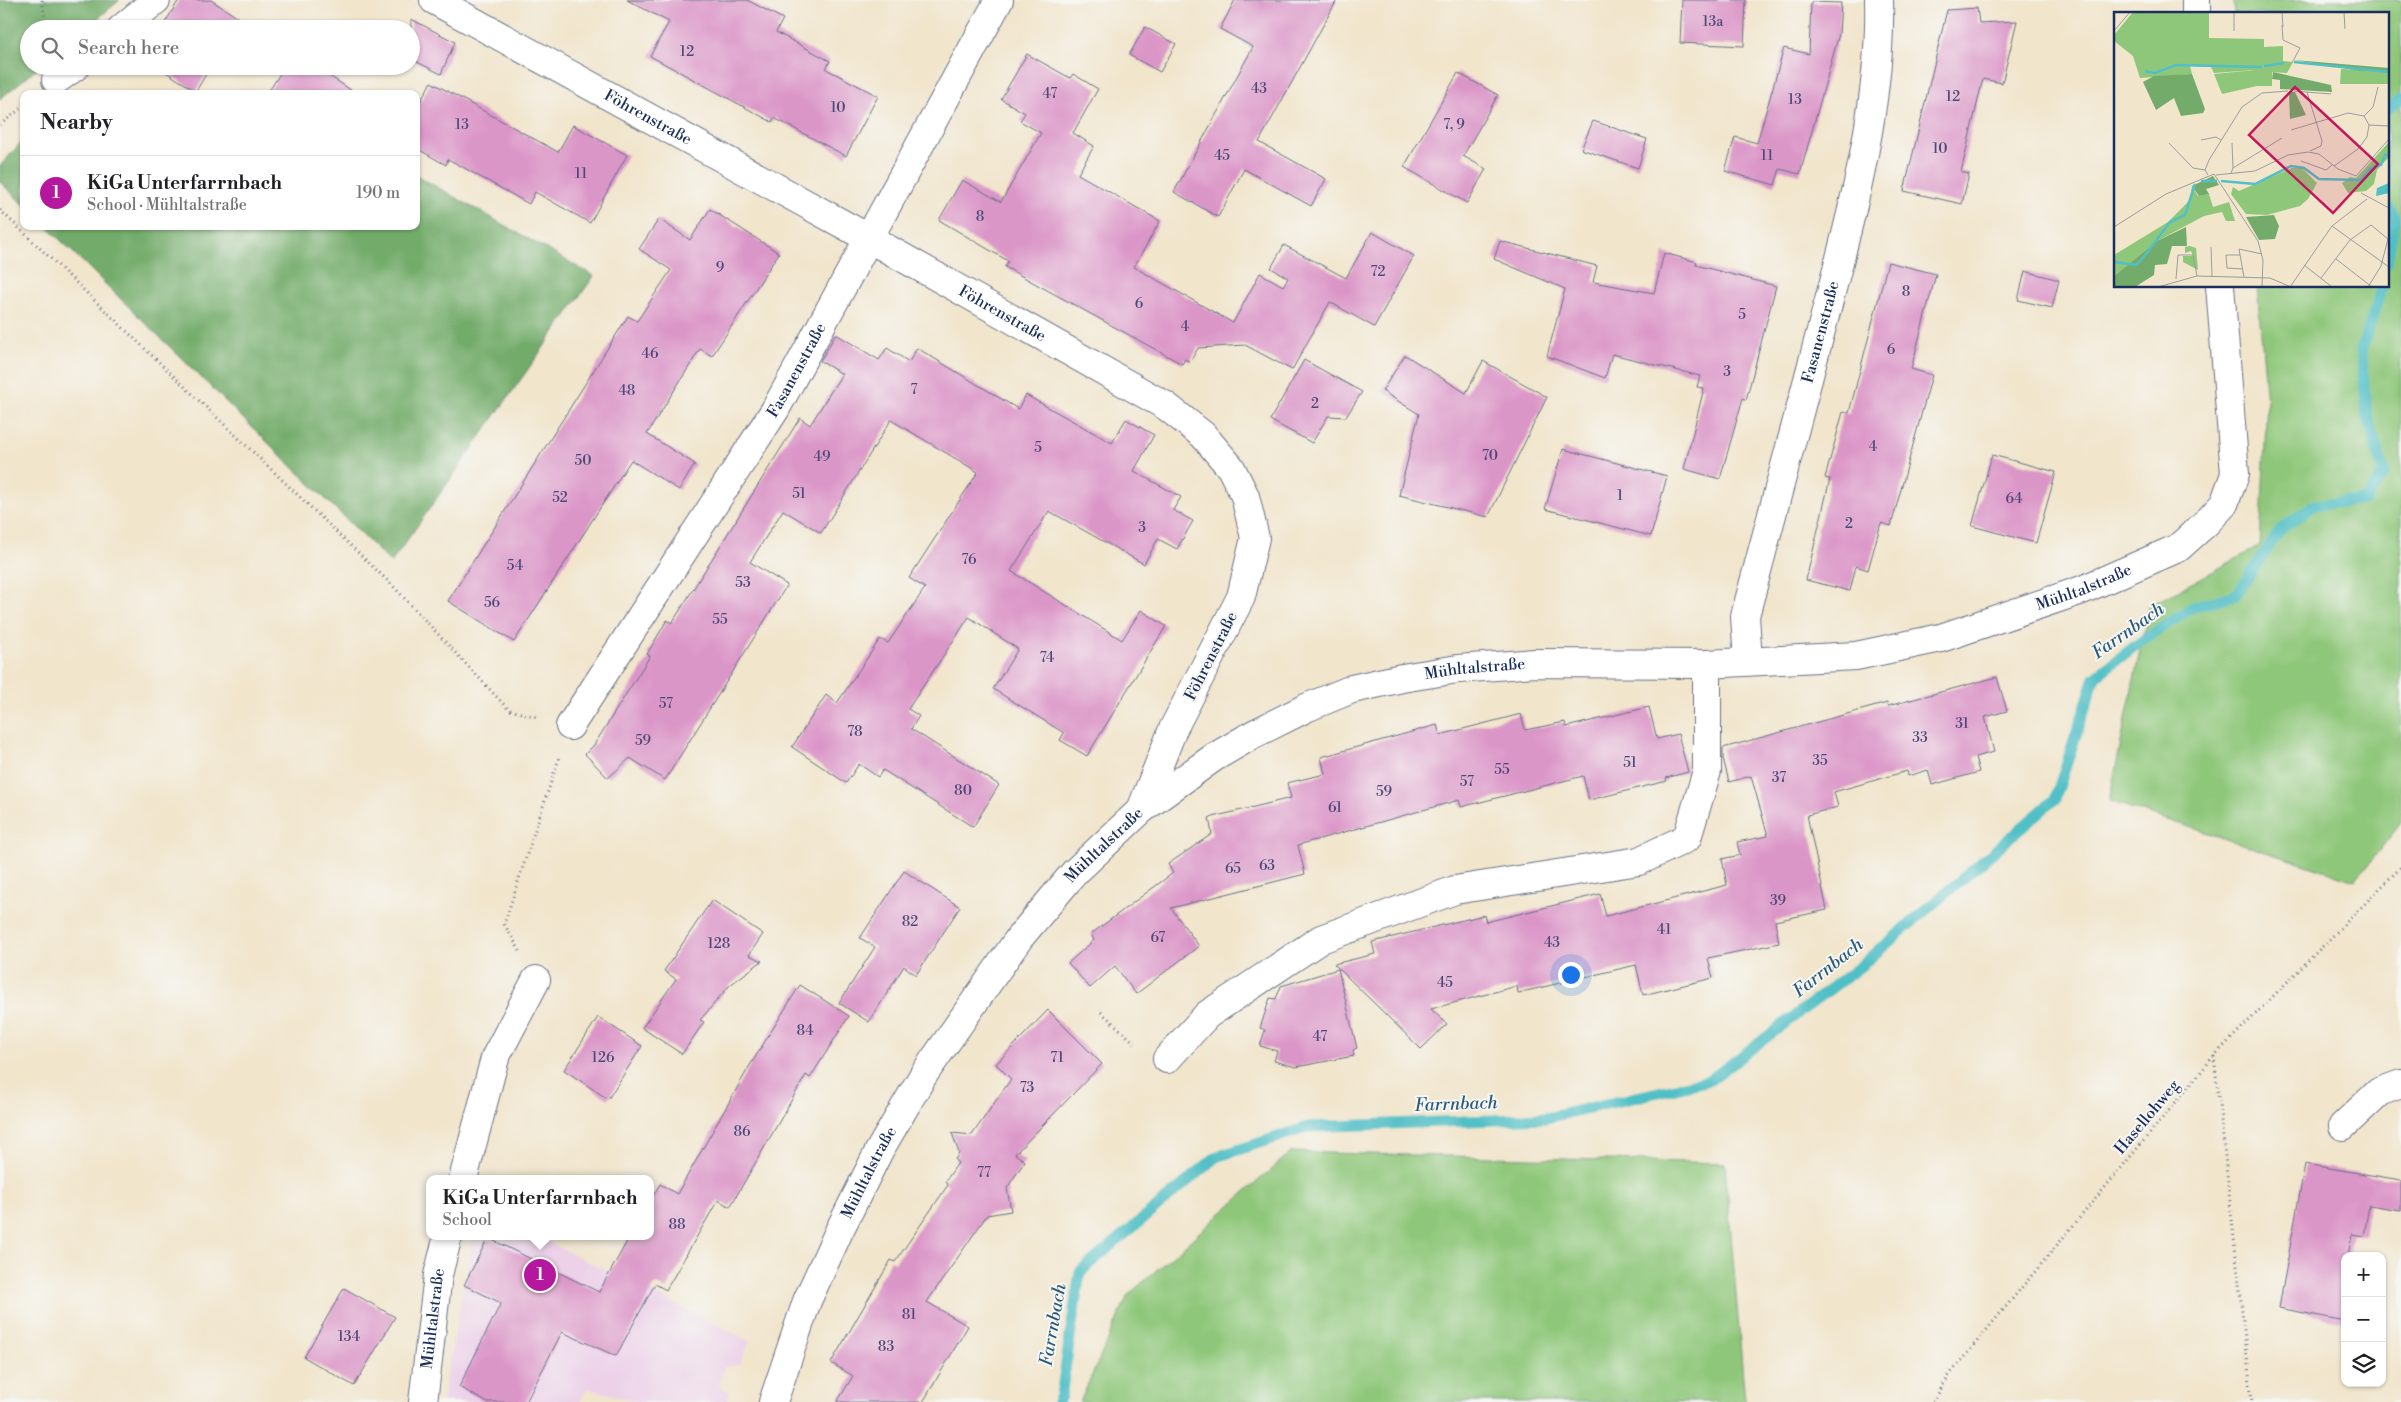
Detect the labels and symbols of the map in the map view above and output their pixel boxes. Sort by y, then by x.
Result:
inset map [2114,12,2388,288]
house number: 13a [1703,13,1724,31]
house number: 12 [680,43,694,61]
house number: 43 [1251,80,1267,98]
street label: Föhrenstraße [601,85,695,149]
house number: 47 [1043,85,1057,103]
house number: 12 [1946,88,1960,106]
house number: 13 [1788,91,1802,109]
house number: 10 [831,99,845,117]
house number: 13 [455,116,469,134]
house number: 7, 9 [1443,116,1465,134]
house number: 10 [1933,140,1947,158]
house number: 45 [1214,147,1230,165]
house number: 11 [1761,147,1773,165]
house number: 11 [575,165,587,183]
house number: 8 [976,208,984,226]
house number: 9 [716,259,724,277]
house number: 72 [1371,263,1385,281]
street label: Fasanenstraße [1797,279,1844,385]
street label: Föhrenstraße [955,281,1049,346]
house number: 8 [1902,283,1910,301]
house number: 6 [1135,295,1144,313]
house number: 5 [1738,306,1746,324]
house number: 4 [1181,318,1189,336]
street label: Fasanenstraße [763,319,831,421]
house number: 6 [1887,341,1896,359]
house number: 46 [642,345,659,363]
house number: 3 [1723,363,1731,381]
house number: 7 [910,381,918,399]
house number: 48 [619,382,635,400]
house number: 2 [1311,395,1319,413]
house number: 4 [1869,438,1877,456]
house number: 5 [1034,439,1042,457]
house number: 70 [1482,447,1498,465]
house number: 49 [814,448,830,466]
house number: 50 [575,452,592,470]
house number: 51 [792,485,806,503]
house number: 1 [1617,487,1623,505]
house number: 52 [552,489,568,507]
house number: 64 [2005,490,2023,508]
house number: 2 [1845,515,1853,533]
house number: 3 [1138,519,1146,537]
house number: 76 [961,551,977,569]
house number: 54 [507,557,523,575]
street label: Mühltalstraße [2033,560,2135,615]
house number: 53 [735,574,751,592]
house number: 56 [484,594,501,612]
water label: Farrnbach [2087,597,2170,664]
street label: Föhrenstraße [1180,608,1242,704]
house number: 55 [712,611,728,629]
house number: 74 [1040,649,1054,667]
street label: Mühltalstraße [1423,654,1526,684]
house number: 57 [659,695,673,713]
house number: 31 [1955,715,1969,733]
house number: 78 [847,723,863,741]
house number: 33 [1912,729,1928,747]
house number: 59 [635,732,651,750]
house number: 35 [1812,752,1828,770]
house number: 51 [1623,754,1637,772]
house number: 55 [1494,761,1510,779]
house number: 37 [1772,769,1786,787]
house number: 57 [1460,773,1474,791]
house number: 80 [954,782,972,800]
house number: 59 [1376,783,1392,801]
house number: 61 [1328,799,1342,817]
street label: Mühltalstraße [1060,803,1147,887]
house number: 63 [1259,857,1275,875]
house number: 65 [1225,860,1241,878]
house number: 39 [1770,892,1786,910]
house number: 82 [902,913,918,931]
house number: 41 [1657,921,1671,939]
house number: 67 [1151,929,1165,947]
water label: Farrnbach [1788,933,1869,1003]
house number: 43 [1544,934,1560,952]
house number: 128 [708,935,730,953]
your location [1558,962,1584,988]
house number: 45 [1437,974,1453,992]
house number: 84 [796,1022,814,1040]
house number: 47 [1313,1028,1327,1046]
house number: 126 [592,1049,615,1067]
house number: 71 [1050,1049,1064,1067]
street label: Hasellohweg [2110,1075,2184,1158]
house number: 73 [1020,1079,1035,1097]
water label: Farrnbach [1414,1091,1499,1117]
house number: 86 [733,1123,751,1141]
street label: Mühltalstraße [837,1123,901,1222]
house number: 77 [977,1164,991,1182]
house number: 88 [668,1216,686,1234]
pin: 1 [524,1256,556,1294]
street label: Mühltalstraße [417,1266,449,1370]
water label: Farrnbach [1034,1281,1072,1368]
house number: 81 [902,1306,916,1324]
house number: 134 [338,1328,360,1346]
house number: 83 [878,1338,894,1356]

